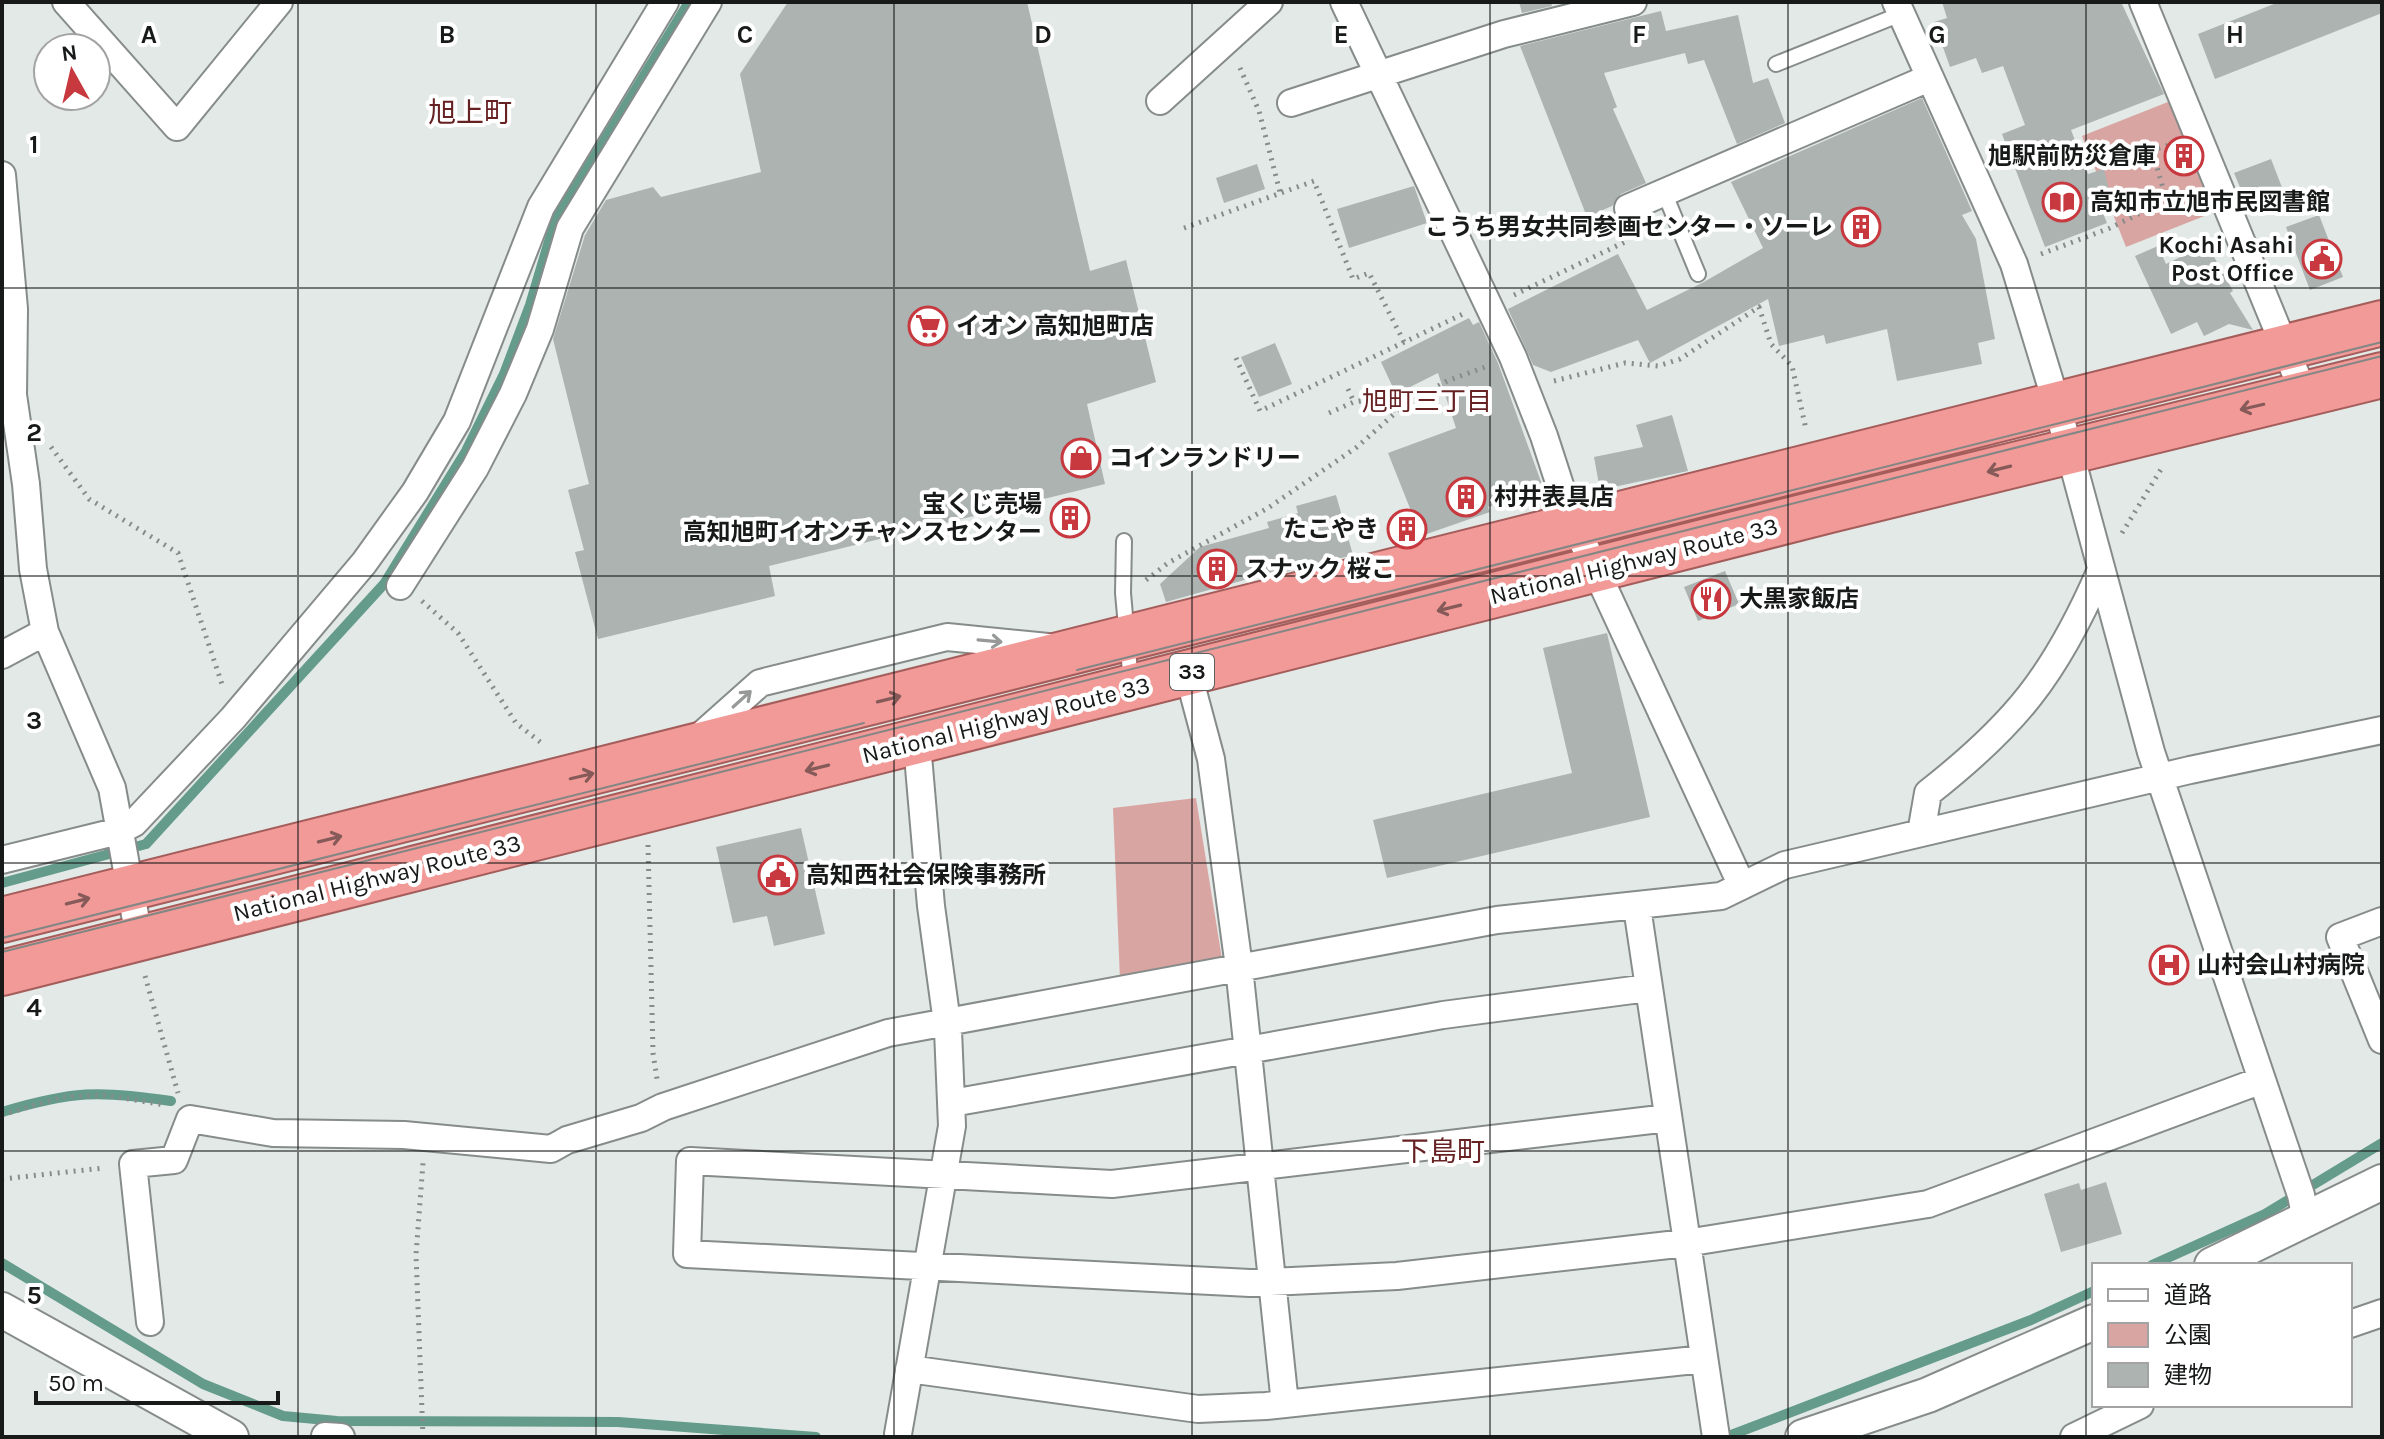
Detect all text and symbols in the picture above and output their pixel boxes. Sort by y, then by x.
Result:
text: A [141,19,157,50]
text: B [439,19,455,50]
text: C [737,19,753,50]
text: D [1034,19,1052,50]
text: E [1333,19,1349,50]
text: F [1632,19,1646,50]
text: G [1928,19,1946,50]
text: H [2226,19,2244,50]
north arrow [32,32,112,112]
text: N [60,39,79,67]
district label: 旭上町 [428,96,512,129]
text: 1 [29,129,39,160]
building icon: 旭駅前防災倉庫 [2163,135,2205,177]
place label: 旭駅前防災倉庫 [1988,142,2156,170]
library icon: 高知市立旭市民図書館 [2041,181,2083,223]
place label: 高知市立旭市民図書館 [2090,188,2330,216]
building icon: こうち男女共同参画センター・ソーレ [1840,206,1882,248]
place label: こうち男女共同参画センター・ソーレ [1425,213,1833,241]
place label: Kochi Asahi Post Office [2159,231,2294,287]
public building icon: Kochi Asahi Post Office [2301,238,2343,280]
supermarket icon: イオン 高知旭町店 [907,305,949,347]
place label: イオン 高知旭町店 [956,312,1154,340]
district label: 旭町三丁目 [1362,386,1492,417]
one-way arrow [2239,400,2265,415]
text: 2 [26,417,42,448]
shop icon: コインランドリー [1060,437,1102,479]
place label: コインランドリー [1109,444,1301,472]
one-way arrow [1987,462,2013,477]
building icon: 村井表具店 [1445,476,1487,518]
place label: 村井表具店 [1494,483,1614,511]
place label: 宝くじ売場 高知旭町イオンチャンスセンター [683,490,1042,546]
building icon: 宝くじ売場 高知旭町イオンチャンスセンター [1049,497,1091,539]
building icon: たこやき [1386,508,1428,550]
street label: National Highway Route 33 [1487,512,1781,610]
place label: たこやき [1283,515,1379,543]
building icon: スナック 桜こ [1196,548,1238,590]
place label: スナック 桜こ [1245,555,1395,583]
restaurant icon: 大黒家飯店 [1690,578,1732,620]
place label: 大黒家飯店 [1739,585,1859,613]
one-way arrow [1436,601,1462,616]
one-way arrow [976,634,1003,649]
road number: 33 [1170,654,1214,690]
street label: National Highway Route 33 [859,671,1153,769]
one-way arrow [732,690,752,708]
one-way arrow [875,690,901,705]
text: 3 [26,705,42,736]
one-way arrow [804,762,830,777]
one-way arrow [569,768,595,783]
street label: National Highway Route 33 [230,829,524,927]
one-way arrow [317,830,343,845]
public building icon: 高知西社会保険事務所 [757,854,799,896]
place label: 高知西社会保険事務所 [806,861,1046,889]
one-way arrow [64,893,90,908]
hospital icon: 山村会山村病院 [2148,944,2190,986]
place label: 山村会山村病院 [2197,951,2365,979]
text: 4 [26,992,42,1023]
district label: 下島町 [1401,1135,1485,1168]
legend [2092,1263,2352,1407]
text: 5 [26,1280,42,1311]
text: 道路 [2164,1281,2212,1309]
text: 公園 [2164,1321,2212,1349]
scale bar [36,1355,278,1405]
text: 建物 [2164,1361,2212,1389]
text: 50 m [48,1369,104,1397]

